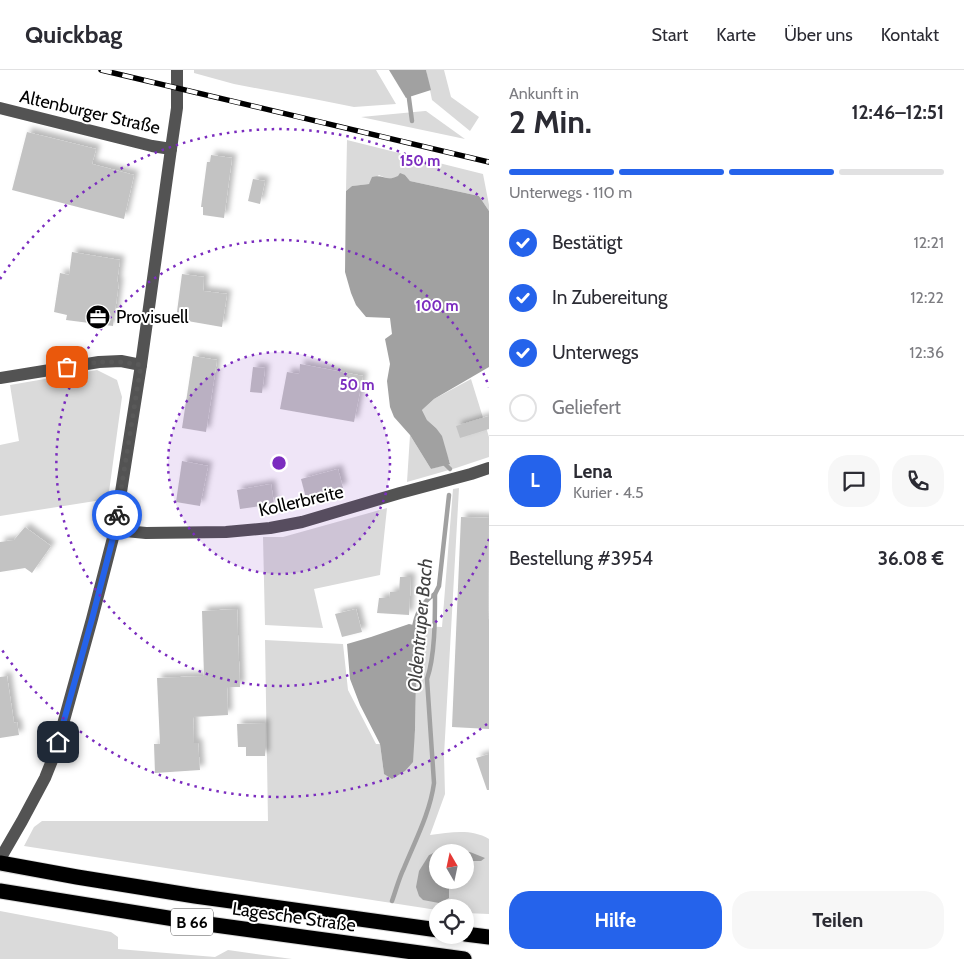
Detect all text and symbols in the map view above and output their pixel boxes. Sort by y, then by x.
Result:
text: Quickbag [25,20,122,49]
text: Start [652,24,688,46]
text: Karte [716,24,756,46]
text: Über uns [784,24,853,46]
text: Kontakt [881,24,939,46]
text: Ankunft in [509,84,579,103]
street label: Altenburger Straße [18,85,162,139]
text: 12:46–12:51 [851,101,944,124]
text: 2 Min. [509,102,592,141]
text: 150 m [400,152,440,170]
text: Unterwegs · 110 m [509,183,632,202]
icon: check [509,229,537,257]
text: Bestätigt [552,231,623,254]
text: 12:21 [913,233,944,252]
icon: check [509,284,537,312]
text: In Zubereitung [552,286,668,309]
text: 12:22 [910,288,944,307]
text: 100 m [415,297,459,315]
office icon: Provisuell [85,304,111,330]
place label: Provisuell [116,306,189,328]
icon: check [509,339,537,367]
text: Unterwegs [552,341,639,364]
text: 12:36 [909,343,944,362]
pin [46,346,88,388]
icon: bag [53,353,81,381]
text: 50 m [339,376,375,394]
text: Geliefert [552,396,621,419]
centre of rings [270,454,288,472]
button: chat [828,455,880,507]
button: phone [892,455,944,507]
text: Lena [573,460,612,483]
text: L [530,469,540,492]
street label: Kollerbreite [256,481,346,521]
text: Kurier · 4.5 [573,483,644,502]
courier [92,490,142,540]
icon: bike [103,501,131,529]
text: Bestellung #3954 [509,547,653,570]
text: 36.08 € [878,547,944,570]
water label: Oldentruper Bach [403,557,437,693]
pin [37,721,79,763]
icon: home [44,728,72,756]
north arrow [429,844,474,889]
map controls [429,844,474,944]
button: Hilfe [509,891,722,949]
button: Teilen [732,891,944,949]
street label: Lagesche Straße [231,897,357,937]
button: locate [429,899,474,944]
road number: B 66 [171,909,213,936]

